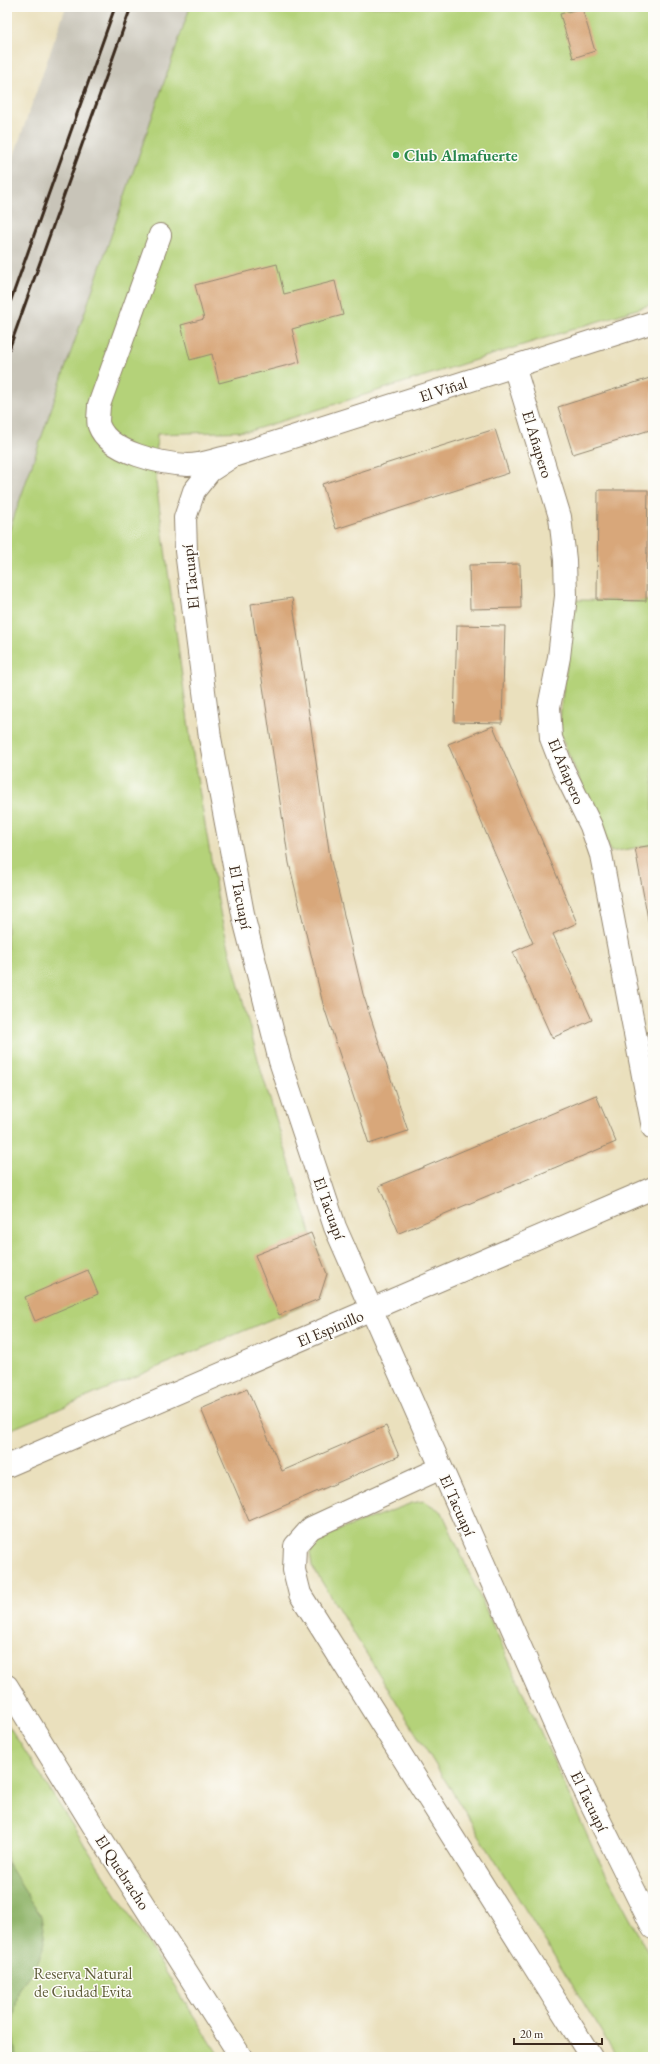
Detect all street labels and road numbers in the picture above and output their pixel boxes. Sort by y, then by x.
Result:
street label: El Viñal [417,372,470,407]
street label: El Añapero [517,408,558,481]
street label: El Tacuapí [177,543,204,610]
street label: El Añapero [543,735,590,807]
street label: El Tacuapí [224,863,257,931]
street label: El Tacuapí [309,1174,351,1242]
street label: El Espinillo [294,1305,367,1352]
street label: El Tacuapí [435,1471,480,1539]
street label: El Tacuapí [566,1767,613,1835]
street label: El Quebracho [90,1831,155,1914]

